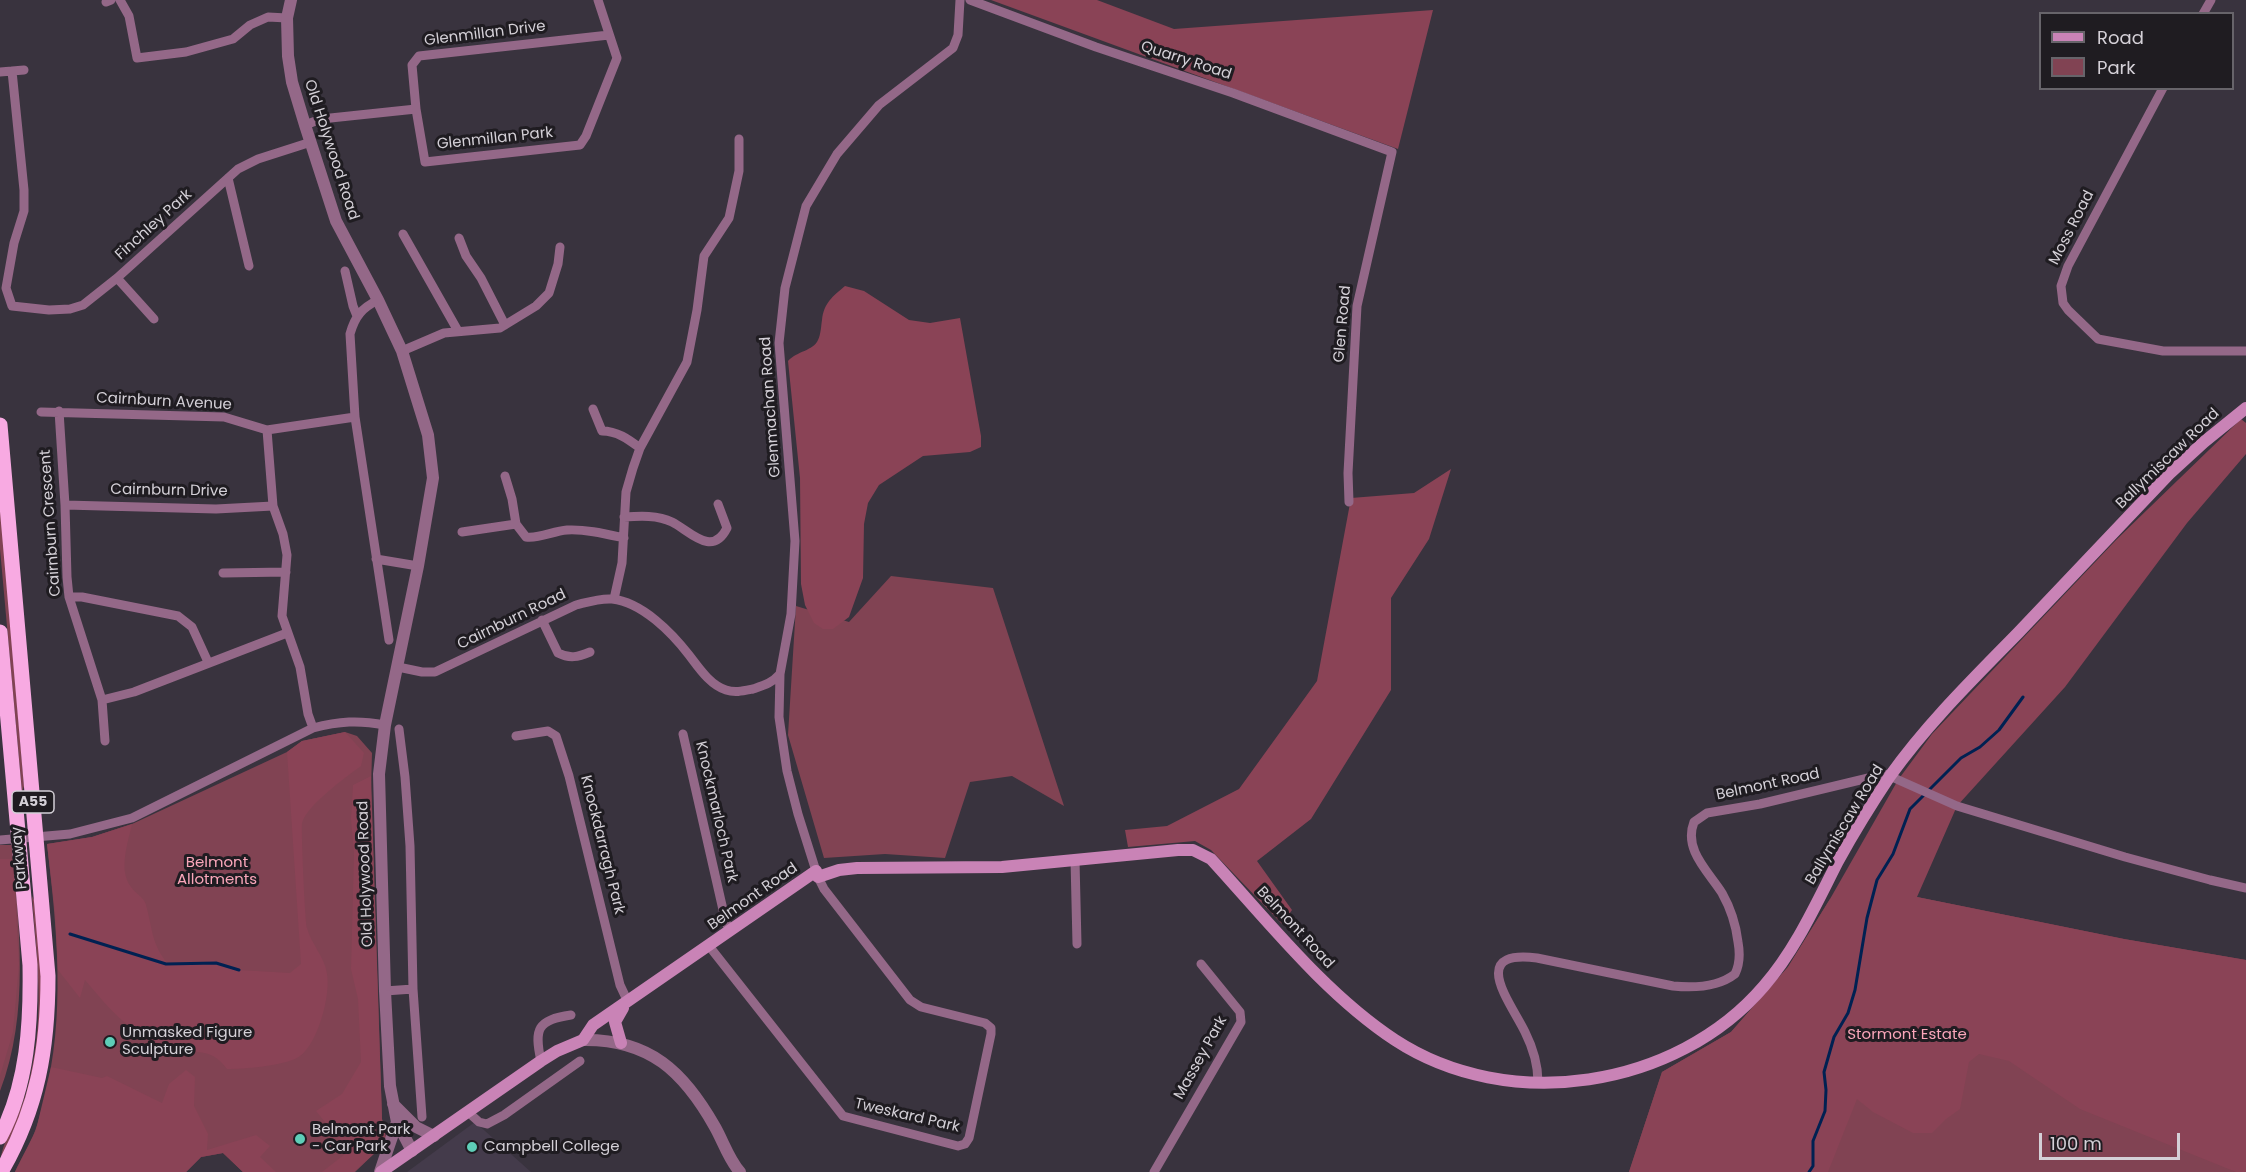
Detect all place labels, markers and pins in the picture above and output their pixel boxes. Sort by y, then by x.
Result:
place label: Unmasked Figure Sculpture [122,1024,252,1059]
marker: Unmasked Figure Sculpture [103,1035,117,1049]
place label: Belmont Park - Car Park [312,1121,410,1156]
marker: Belmont Park - Car Park [293,1132,307,1146]
place label: Campbell College [484,1138,619,1156]
marker: Campbell College [465,1140,479,1154]

